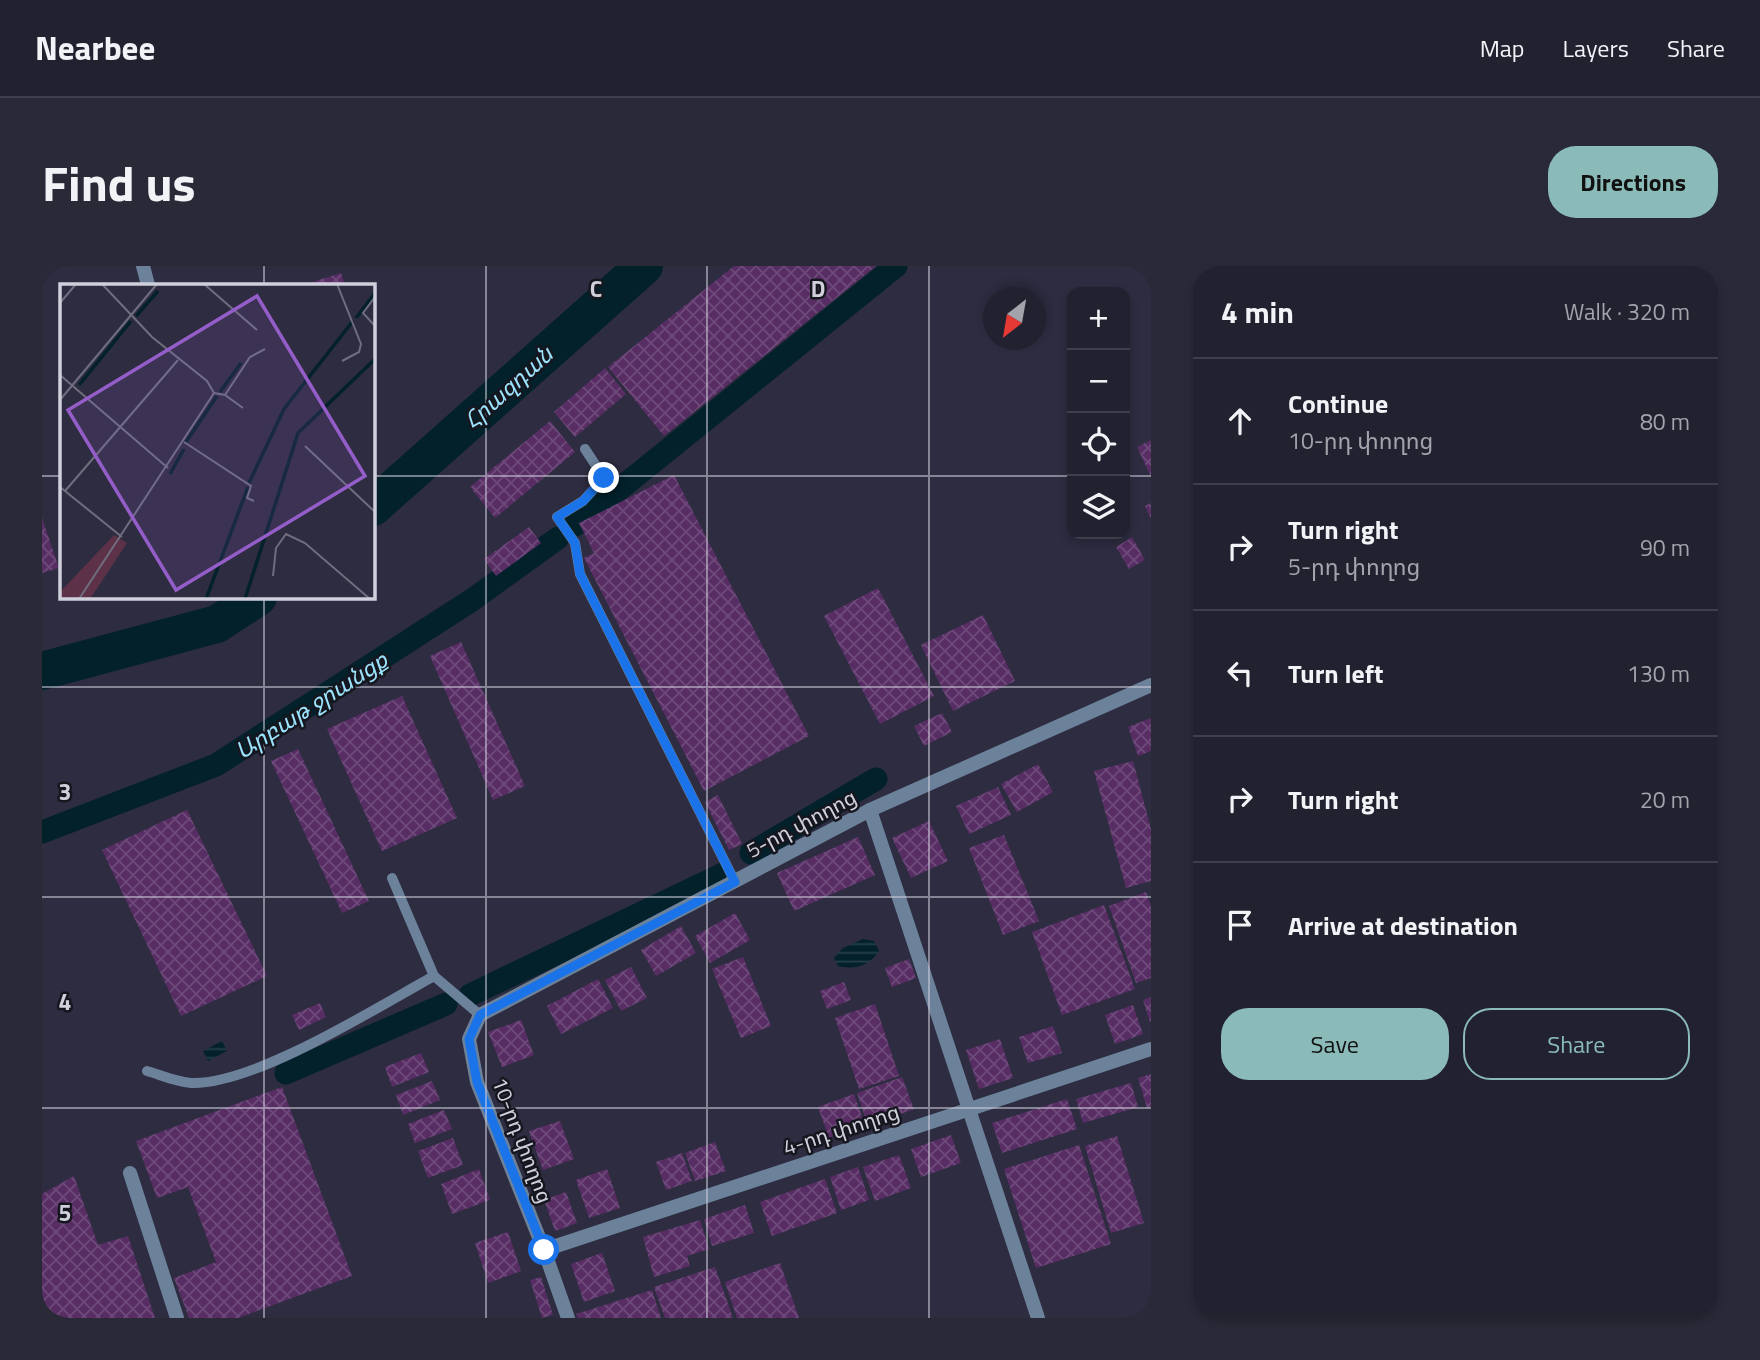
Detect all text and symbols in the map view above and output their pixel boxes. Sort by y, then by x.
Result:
text: Nearbee [35,23,155,73]
text: Map [1480,30,1525,66]
text: Layers [1563,30,1629,66]
text: Share [1667,30,1725,66]
text: Find us [42,145,196,220]
button: Directions [1548,146,1718,218]
text: C [590,271,602,306]
text: D [811,271,825,306]
inset map [60,284,374,598]
north arrow [983,287,1046,350]
map controls [1067,287,1130,539]
button: + [1067,287,1130,350]
text: 4 min [1221,289,1294,335]
text: Walk · 320 m [1564,294,1690,329]
water label: Հրազդան [455,336,562,437]
button: − [1067,350,1130,413]
text: Continue [1288,384,1388,423]
icon: ahead [1221,402,1259,440]
text: 80 m [1640,404,1690,439]
button: locate [1067,413,1130,476]
text: 10-րդ փողոց [1288,423,1433,458]
route end [588,462,619,493]
button: layers [1067,476,1130,539]
text: Turn right [1288,510,1399,549]
icon: right [1221,528,1259,566]
text: 90 m [1640,530,1690,565]
text: 5-րդ փողոց [1288,549,1420,584]
water label: Արբաթ ջրանցք [228,642,395,768]
icon: left [1221,654,1259,692]
text: Turn left [1288,654,1383,693]
text: 130 m [1627,656,1690,691]
text: 3 [59,774,71,809]
icon: right [1221,780,1259,818]
text: Turn right [1288,780,1399,819]
street label: 5-րդ փողոց [740,781,862,865]
text: 20 m [1640,782,1690,817]
icon: arrive [1221,906,1259,944]
text: Arrive at destination [1288,906,1518,945]
text: 4 [59,984,71,1019]
button: Save [1221,1008,1449,1080]
button: Share [1463,1008,1690,1080]
street label: 10-րդ փողոց [484,1072,562,1208]
street label: 4-րդ փողոց [779,1095,903,1163]
text: 5 [59,1195,71,1230]
route start [528,1234,559,1265]

